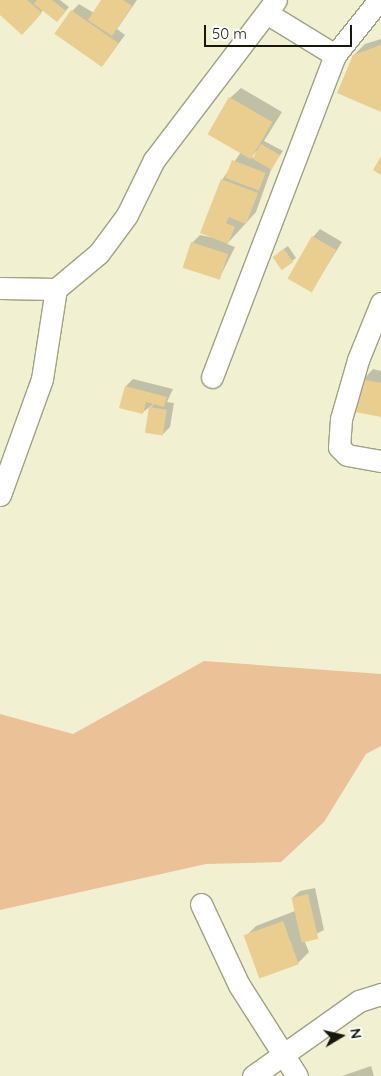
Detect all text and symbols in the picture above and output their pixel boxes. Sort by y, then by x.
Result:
scale bar [206,15,354,47]
text: 50 m [212,24,247,43]
north arrow [316,1011,366,1061]
text: N [346,1027,366,1040]

